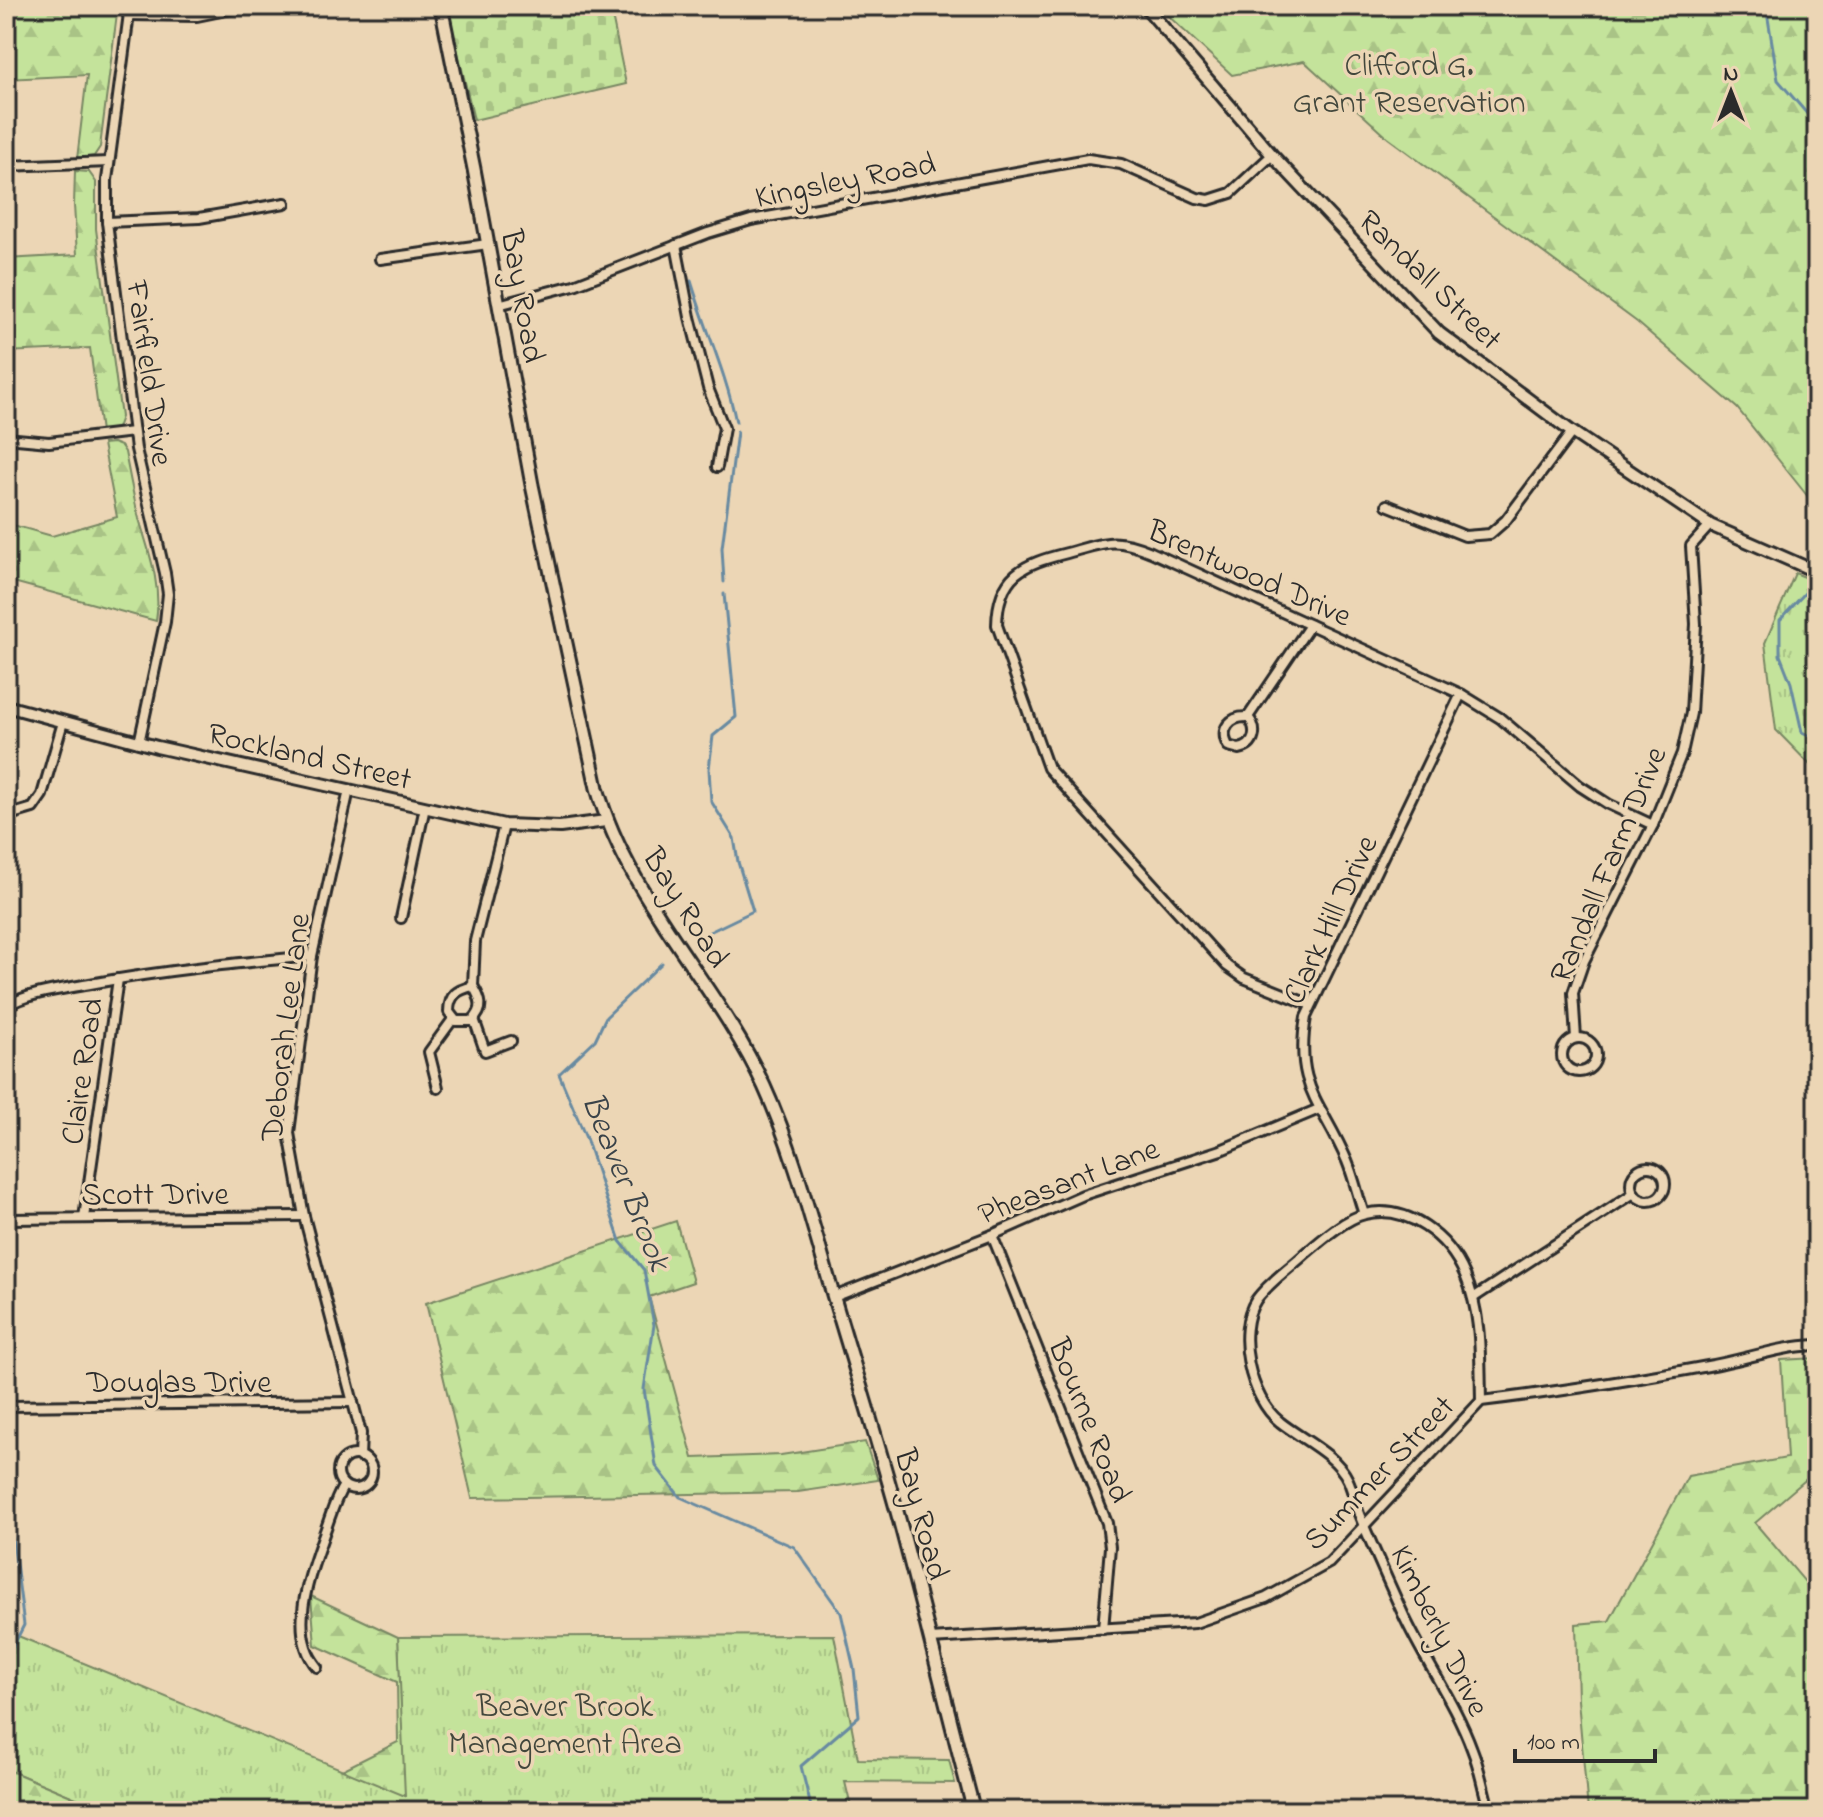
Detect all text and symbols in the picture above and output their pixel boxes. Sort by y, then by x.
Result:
park label: Clifford G. Grant Reservation [1293,44,1525,128]
north arrow [1691,52,1771,132]
text: N [1724,59,1738,91]
street label: Kingsley Road [751,142,940,223]
street label: Randall Street [1346,200,1512,363]
street label: Bay Road [486,225,555,367]
street label: Fairfield Drive [111,277,184,470]
street label: Brentwood Drive [1138,509,1359,641]
street label: Rockland Street [203,712,416,805]
street label: Randall Farm Drive [1539,739,1681,991]
street label: Clark Hill Drive [1272,827,1392,1013]
street label: Bay Road [628,839,740,978]
street label: Deborah Lee Lane [250,910,325,1145]
street label: Claire Road [51,995,118,1148]
water label: Beaver Brook [566,1086,683,1281]
street label: Pheasant Lane [972,1127,1167,1239]
street label: Scott Drive [81,1173,230,1220]
street label: Bourne Road [1033,1331,1142,1511]
street label: Douglas Drive [85,1361,272,1408]
street label: Summer Street [1294,1386,1468,1563]
street label: Bay Road [879,1443,960,1586]
street label: Kimberly Drive [1376,1538,1500,1726]
park label: Beaver Brook Management Area [448,1685,682,1769]
scale bar [1515,1713,1655,1763]
text: 100 m [1527,1726,1580,1761]

